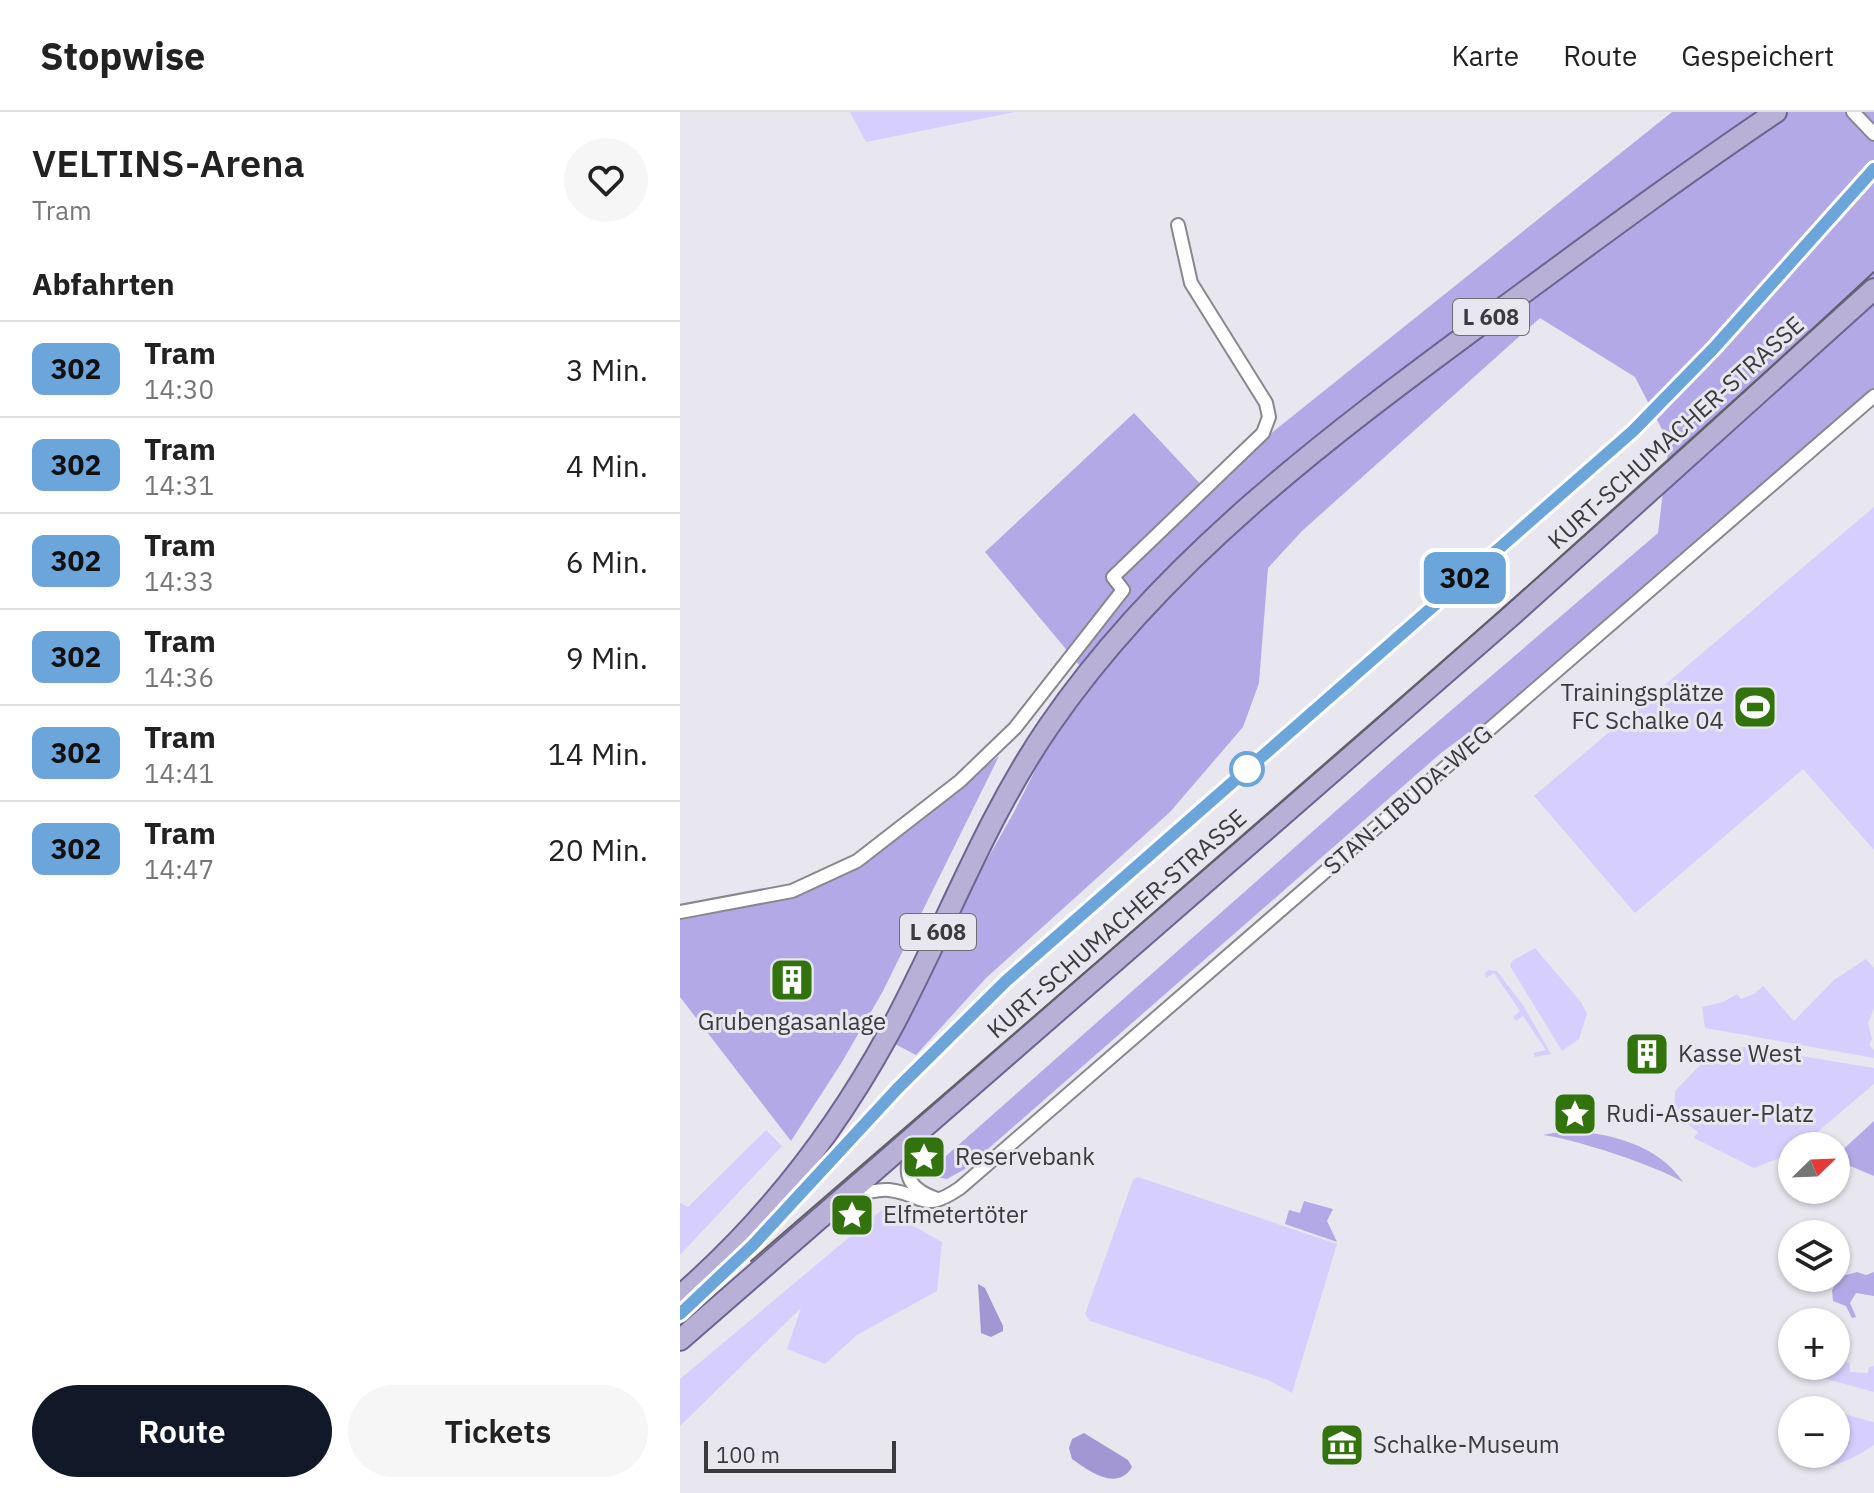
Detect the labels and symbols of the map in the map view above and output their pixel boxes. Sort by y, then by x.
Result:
road number: L 608 [1453,299,1529,335]
street label: KURT-SCHUMACHER-STRASSE [1540,309,1810,556]
line badge: 302 [1419,552,1511,604]
place label: Trainingsplätze FC Schalke 04 [1560,676,1724,736]
sports icon: Trainingsplätze FC Schalke 04 [1731,683,1779,731]
street label: STAN-LIBUDA-WEG [1316,717,1498,881]
unlabelled marker [1230,752,1264,786]
street label: KURT-SCHUMACHER-STRASSE [980,802,1253,1045]
road number: L 608 [900,914,976,950]
building icon: Grubengasanlage [768,956,816,1004]
place label: Grubengasanlage [698,1005,886,1037]
building icon: Kasse West [1623,1030,1671,1078]
place label: Kasse West [1678,1037,1802,1069]
place icon: Rudi-Assauer-Platz [1551,1090,1599,1138]
place label: Rudi-Assauer-Platz [1606,1097,1814,1129]
north arrow [1778,1132,1850,1204]
place icon: Reservebank [900,1133,948,1181]
place label: Reservebank [955,1140,1095,1172]
place icon: Elfmetertöter [828,1191,876,1239]
place label: Elfmetertöter [883,1198,1028,1230]
museum icon: Schalke-Museum [1318,1421,1366,1469]
place label: Schalke-Museum [1373,1428,1560,1460]
scale bar [704,1437,896,1473]

